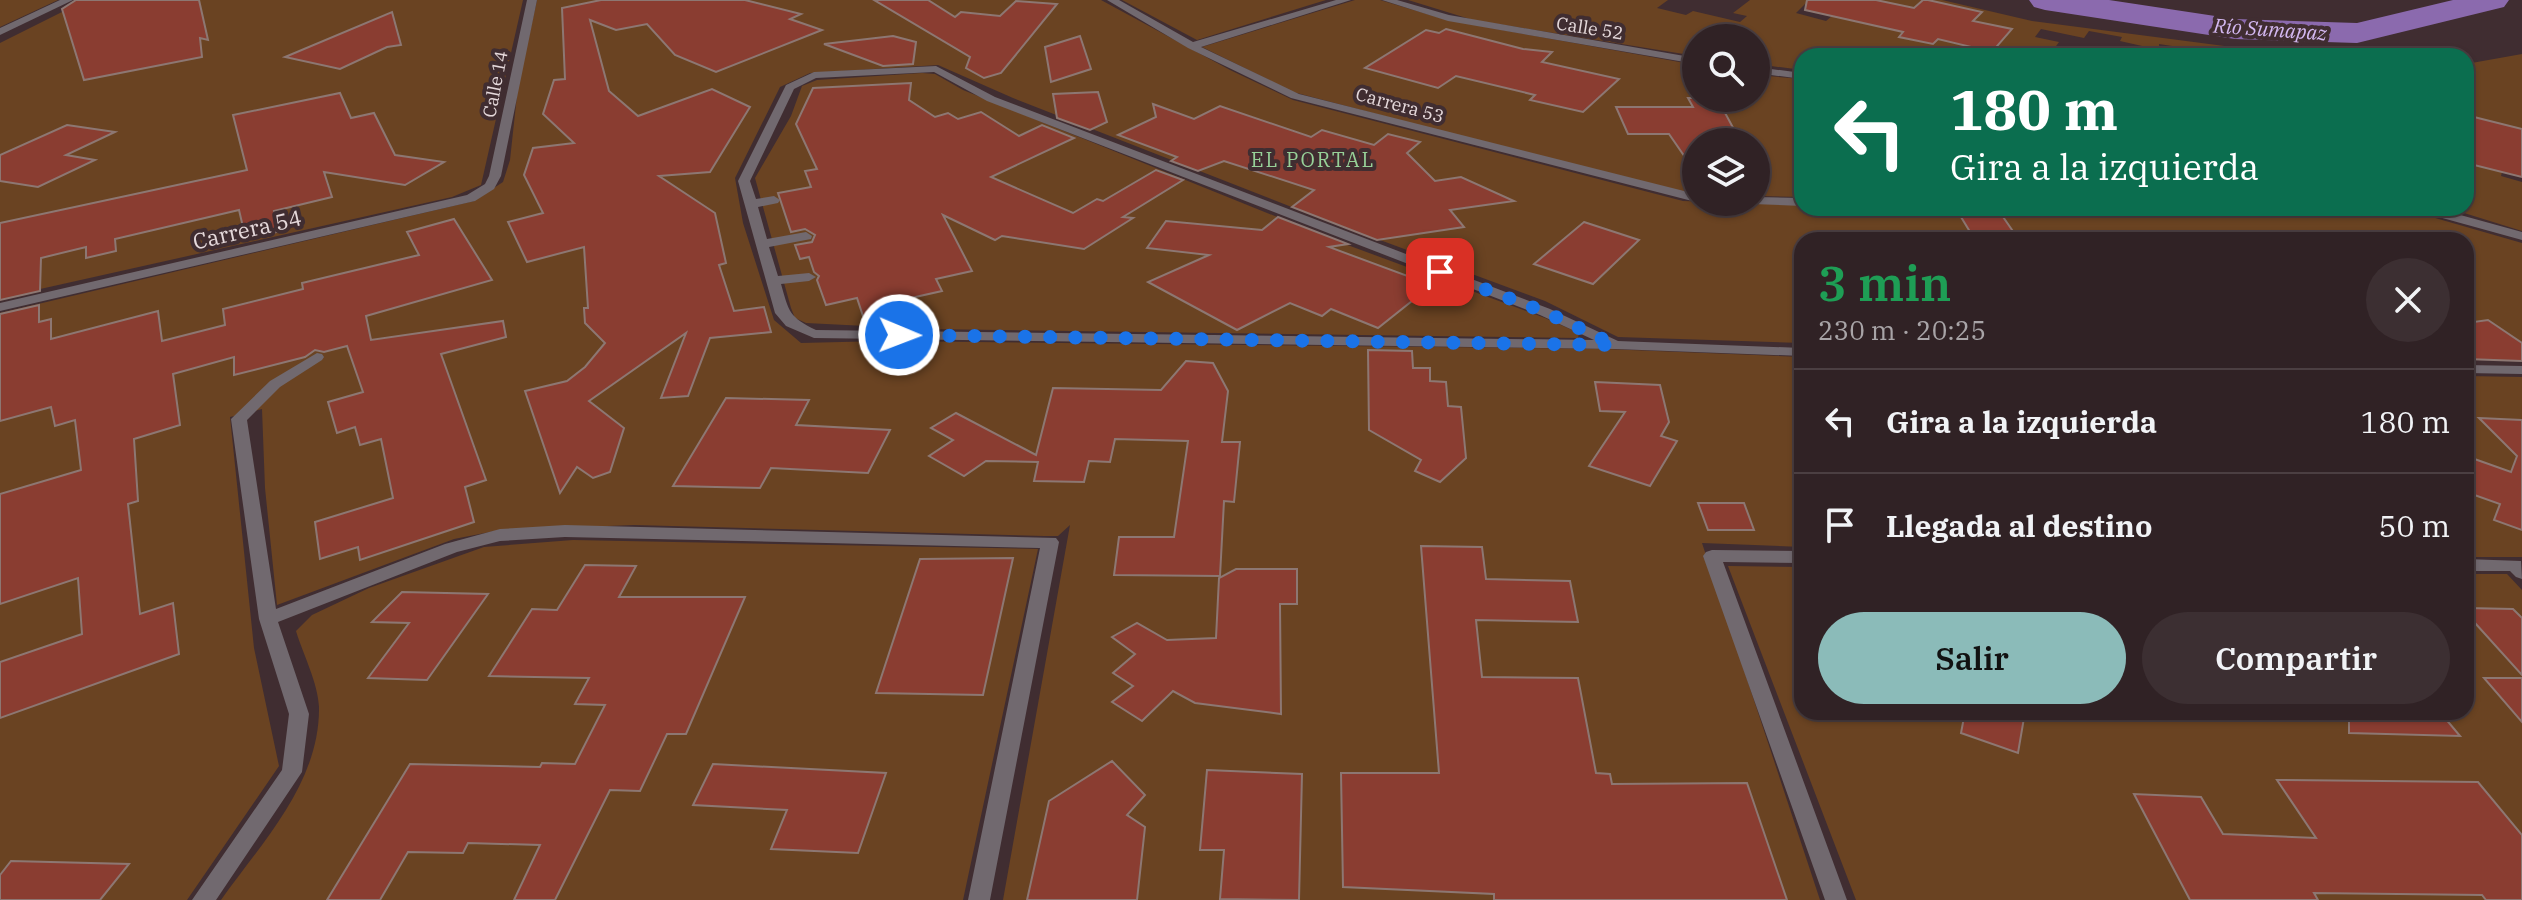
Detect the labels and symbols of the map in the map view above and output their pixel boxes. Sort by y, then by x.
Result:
street label: Calle 52 [1555,11,1625,45]
water label: Río Sumapaz [2212,12,2328,46]
street label: Calle 14 [477,49,513,119]
street label: Carrera 53 [1353,82,1447,128]
district label: EL PORTAL [1251,146,1375,173]
street label: Carrera 54 [190,202,304,256]
pin [1406,238,1474,306]
position arrow [857,293,941,377]

